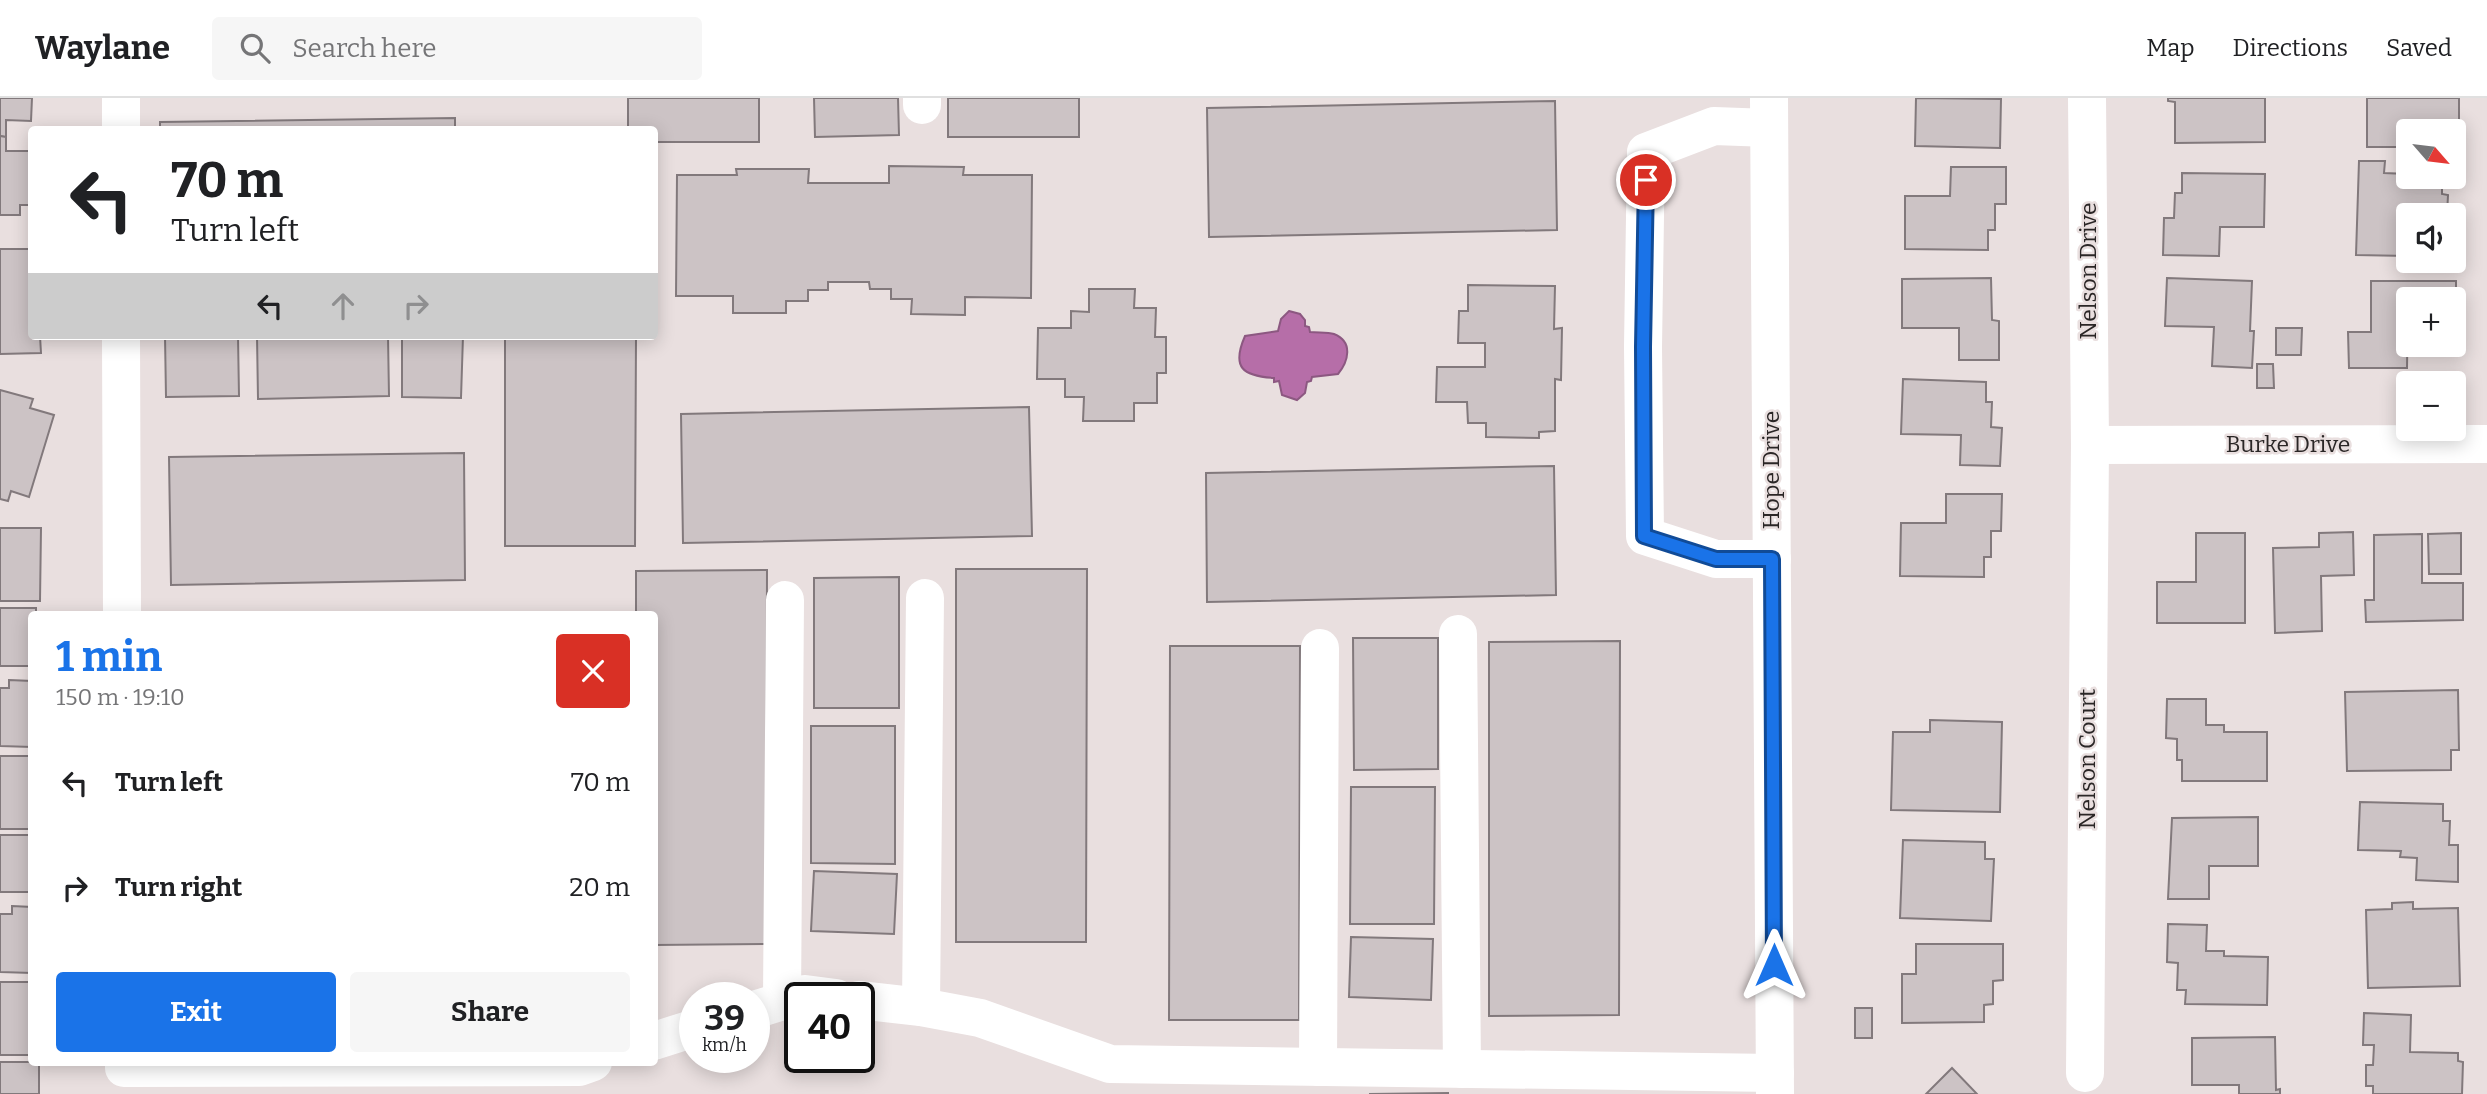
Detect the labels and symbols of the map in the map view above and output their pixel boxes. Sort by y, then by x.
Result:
north arrow [2396,119,2466,189]
pin [1616,150,1676,210]
street label: Nelson Drive [2074,202,2102,340]
street label: Hope Drive [1757,411,1785,529]
street label: Burke Drive [2226,430,2350,458]
street label: Nelson Court [2073,689,2101,829]
position arrow [1737,928,1811,1002]
speed limit sign: 40 [784,982,875,1073]

